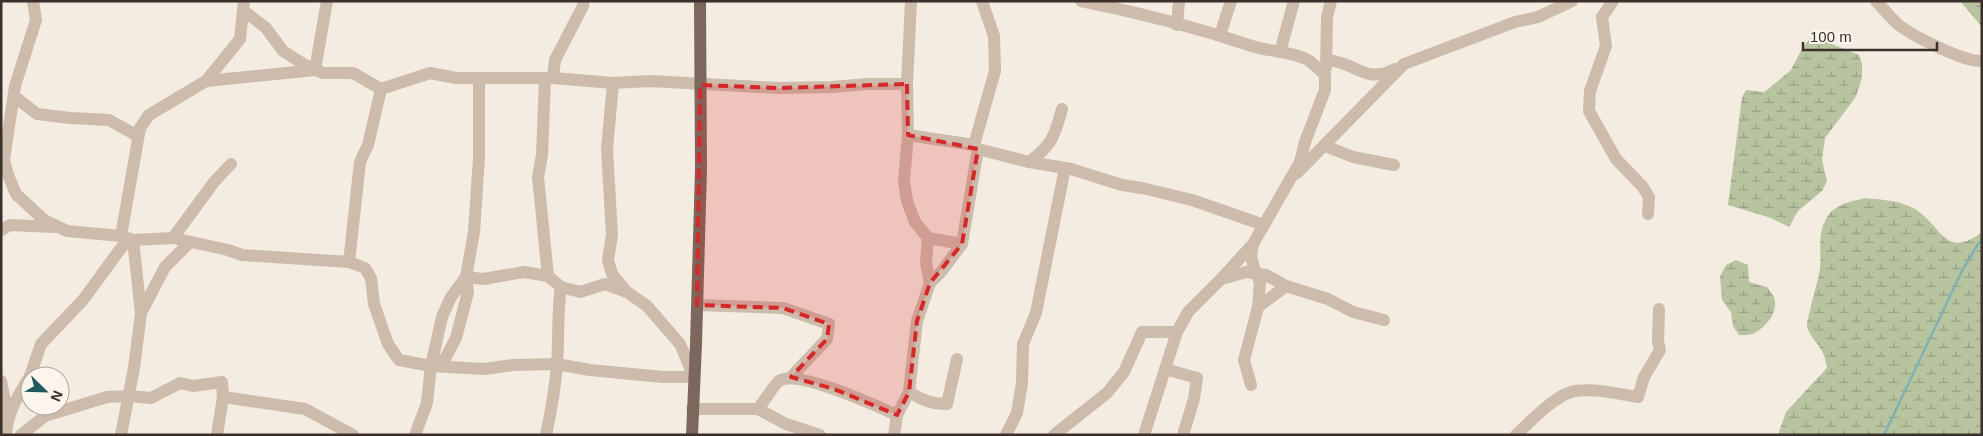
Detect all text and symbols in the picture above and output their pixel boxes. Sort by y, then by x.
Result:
scale bar [1803,20,1937,52]
text: 100 m [1810,28,1852,45]
north arrow [20,366,70,416]
text: N [48,388,66,404]

